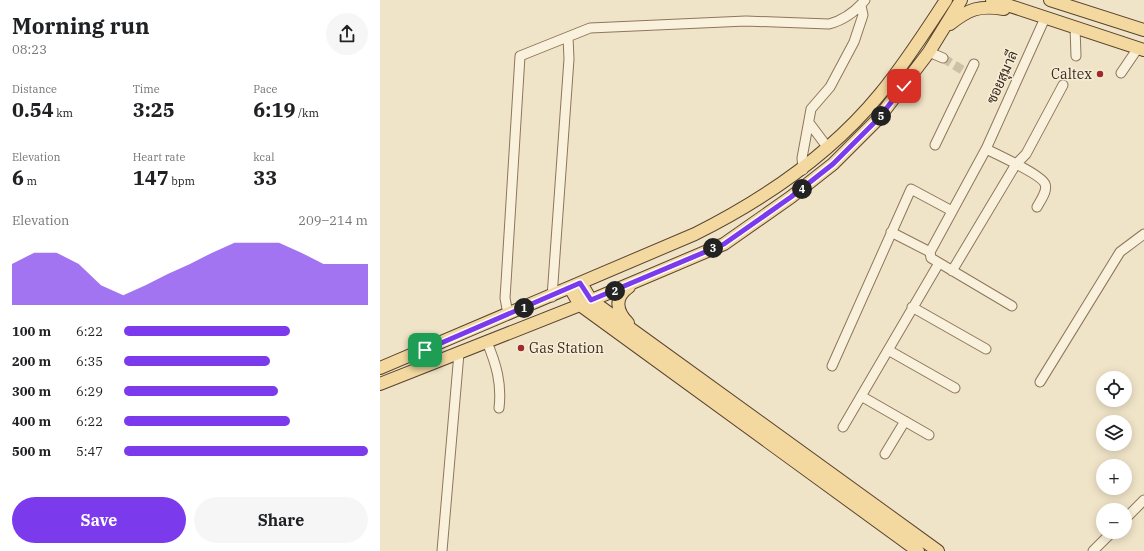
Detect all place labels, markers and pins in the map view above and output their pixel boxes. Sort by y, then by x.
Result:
place label: Caltex [1051,65,1092,83]
pin [887,69,921,103]
marker: Caltex [1095,69,1105,79]
pin: 5 [871,106,891,126]
pin: 4 [792,179,812,199]
pin: 3 [703,238,723,258]
pin: 2 [605,281,625,301]
pin: 1 [514,298,534,318]
pin [408,333,442,367]
place label: Gas Station [529,339,604,357]
marker: Gas Station [516,343,526,353]

